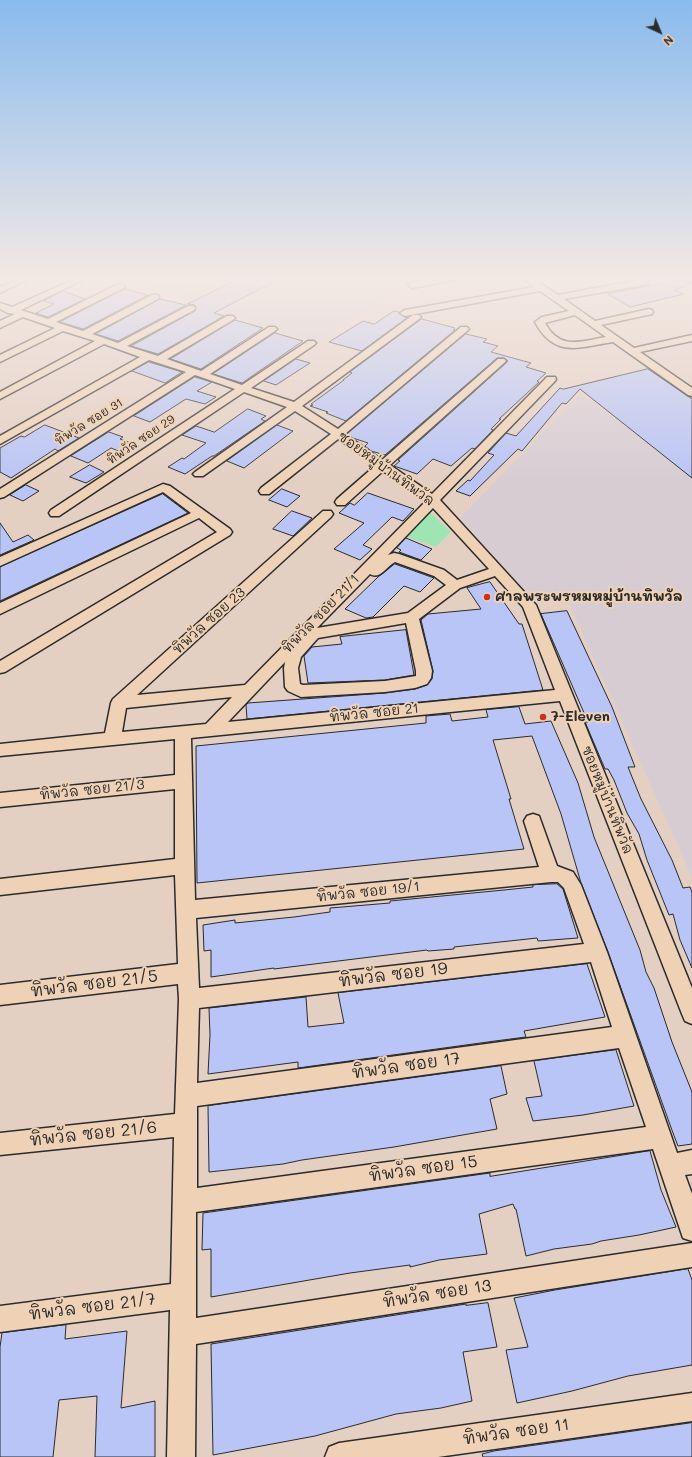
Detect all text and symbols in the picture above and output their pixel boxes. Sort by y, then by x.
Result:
north arrow [640,12,680,52]
text: N [660,33,677,49]
street label: ทิพวัล ซอย 31 [52,395,126,449]
street label: ทิพวัล ซอย 29 [104,412,178,468]
street label: ซอยหมู่บ้านทิพวัล [334,428,438,510]
street label: ทิพวัล ซอย 21/1 [279,571,363,657]
street label: ทิพวัล ซอย 23 [169,584,249,658]
place label: ศาลพระพรหมหมู่บ้านทิพวัล [495,589,683,605]
marker: ศาลพระพรหมหมู่บ้านทิพวัล [482,592,492,602]
street label: ทิพวัล ซอย 21 [328,700,420,726]
place label: 7-Eleven [551,709,610,725]
marker: 7-Eleven [538,712,548,722]
street label: ซอยหมู่บ้านทิพวัล [578,743,636,857]
street label: ทิพวัล ซอย 21/3 [39,776,145,804]
street label: ทิพวัล ซอย 19/1 [315,878,421,906]
street label: ทิพวัล ซอย 19 [337,958,449,992]
street label: ทิพวัล ซอย 21/5 [29,966,159,1002]
street label: ทิพวัล ซอย 17 [350,1048,462,1084]
street label: ทิพวัล ซอย 21/6 [28,1117,158,1151]
street label: ทิพวัล ซอย 15 [367,1151,479,1187]
street label: ทิพวัล ซอย 13 [381,1275,493,1313]
street label: ทิพวัล ซอย 21/7 [27,1289,157,1325]
street label: ทิพวัล ซอย 11 [461,1414,571,1450]

